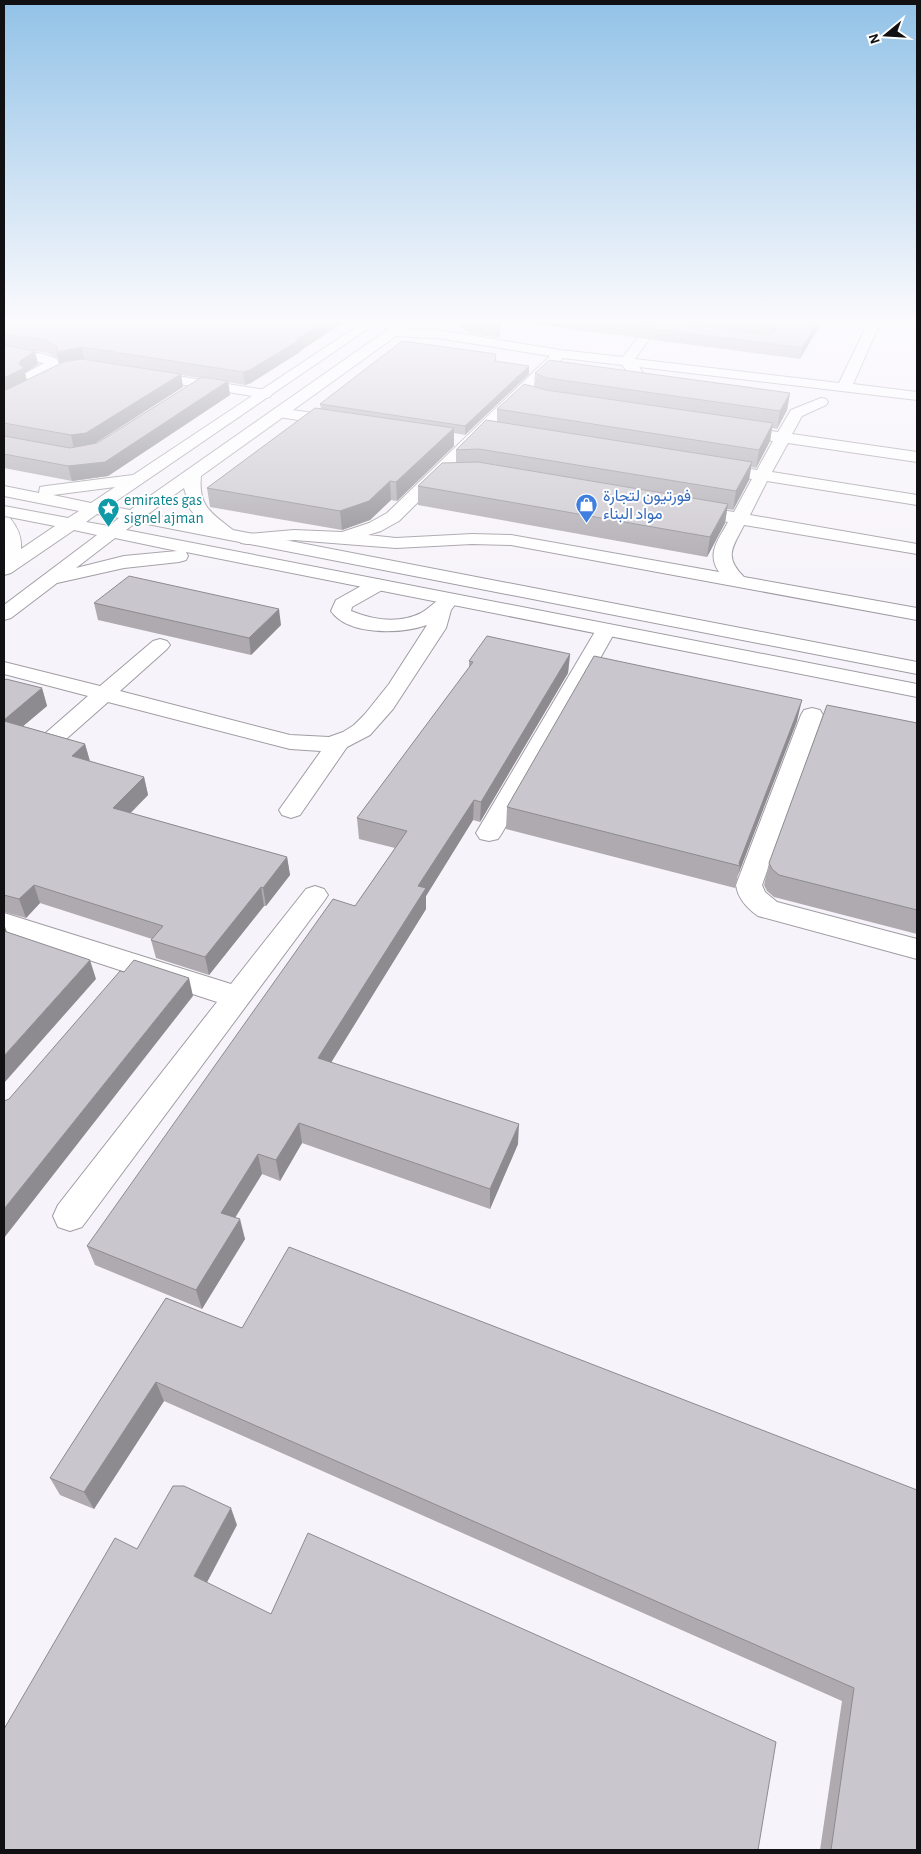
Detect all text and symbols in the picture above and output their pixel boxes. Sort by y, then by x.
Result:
north arrow [861,10,911,60]
text: N [866,32,883,46]
place label: فورتيون لتجارة مواد البناء [603,488,691,524]
place label: emirates gas signel ajman [124,492,204,527]
shop icon: فورتيون لتجارة مواد البناء [575,493,599,524]
place icon: emirates gas signel ajman [96,497,120,528]

